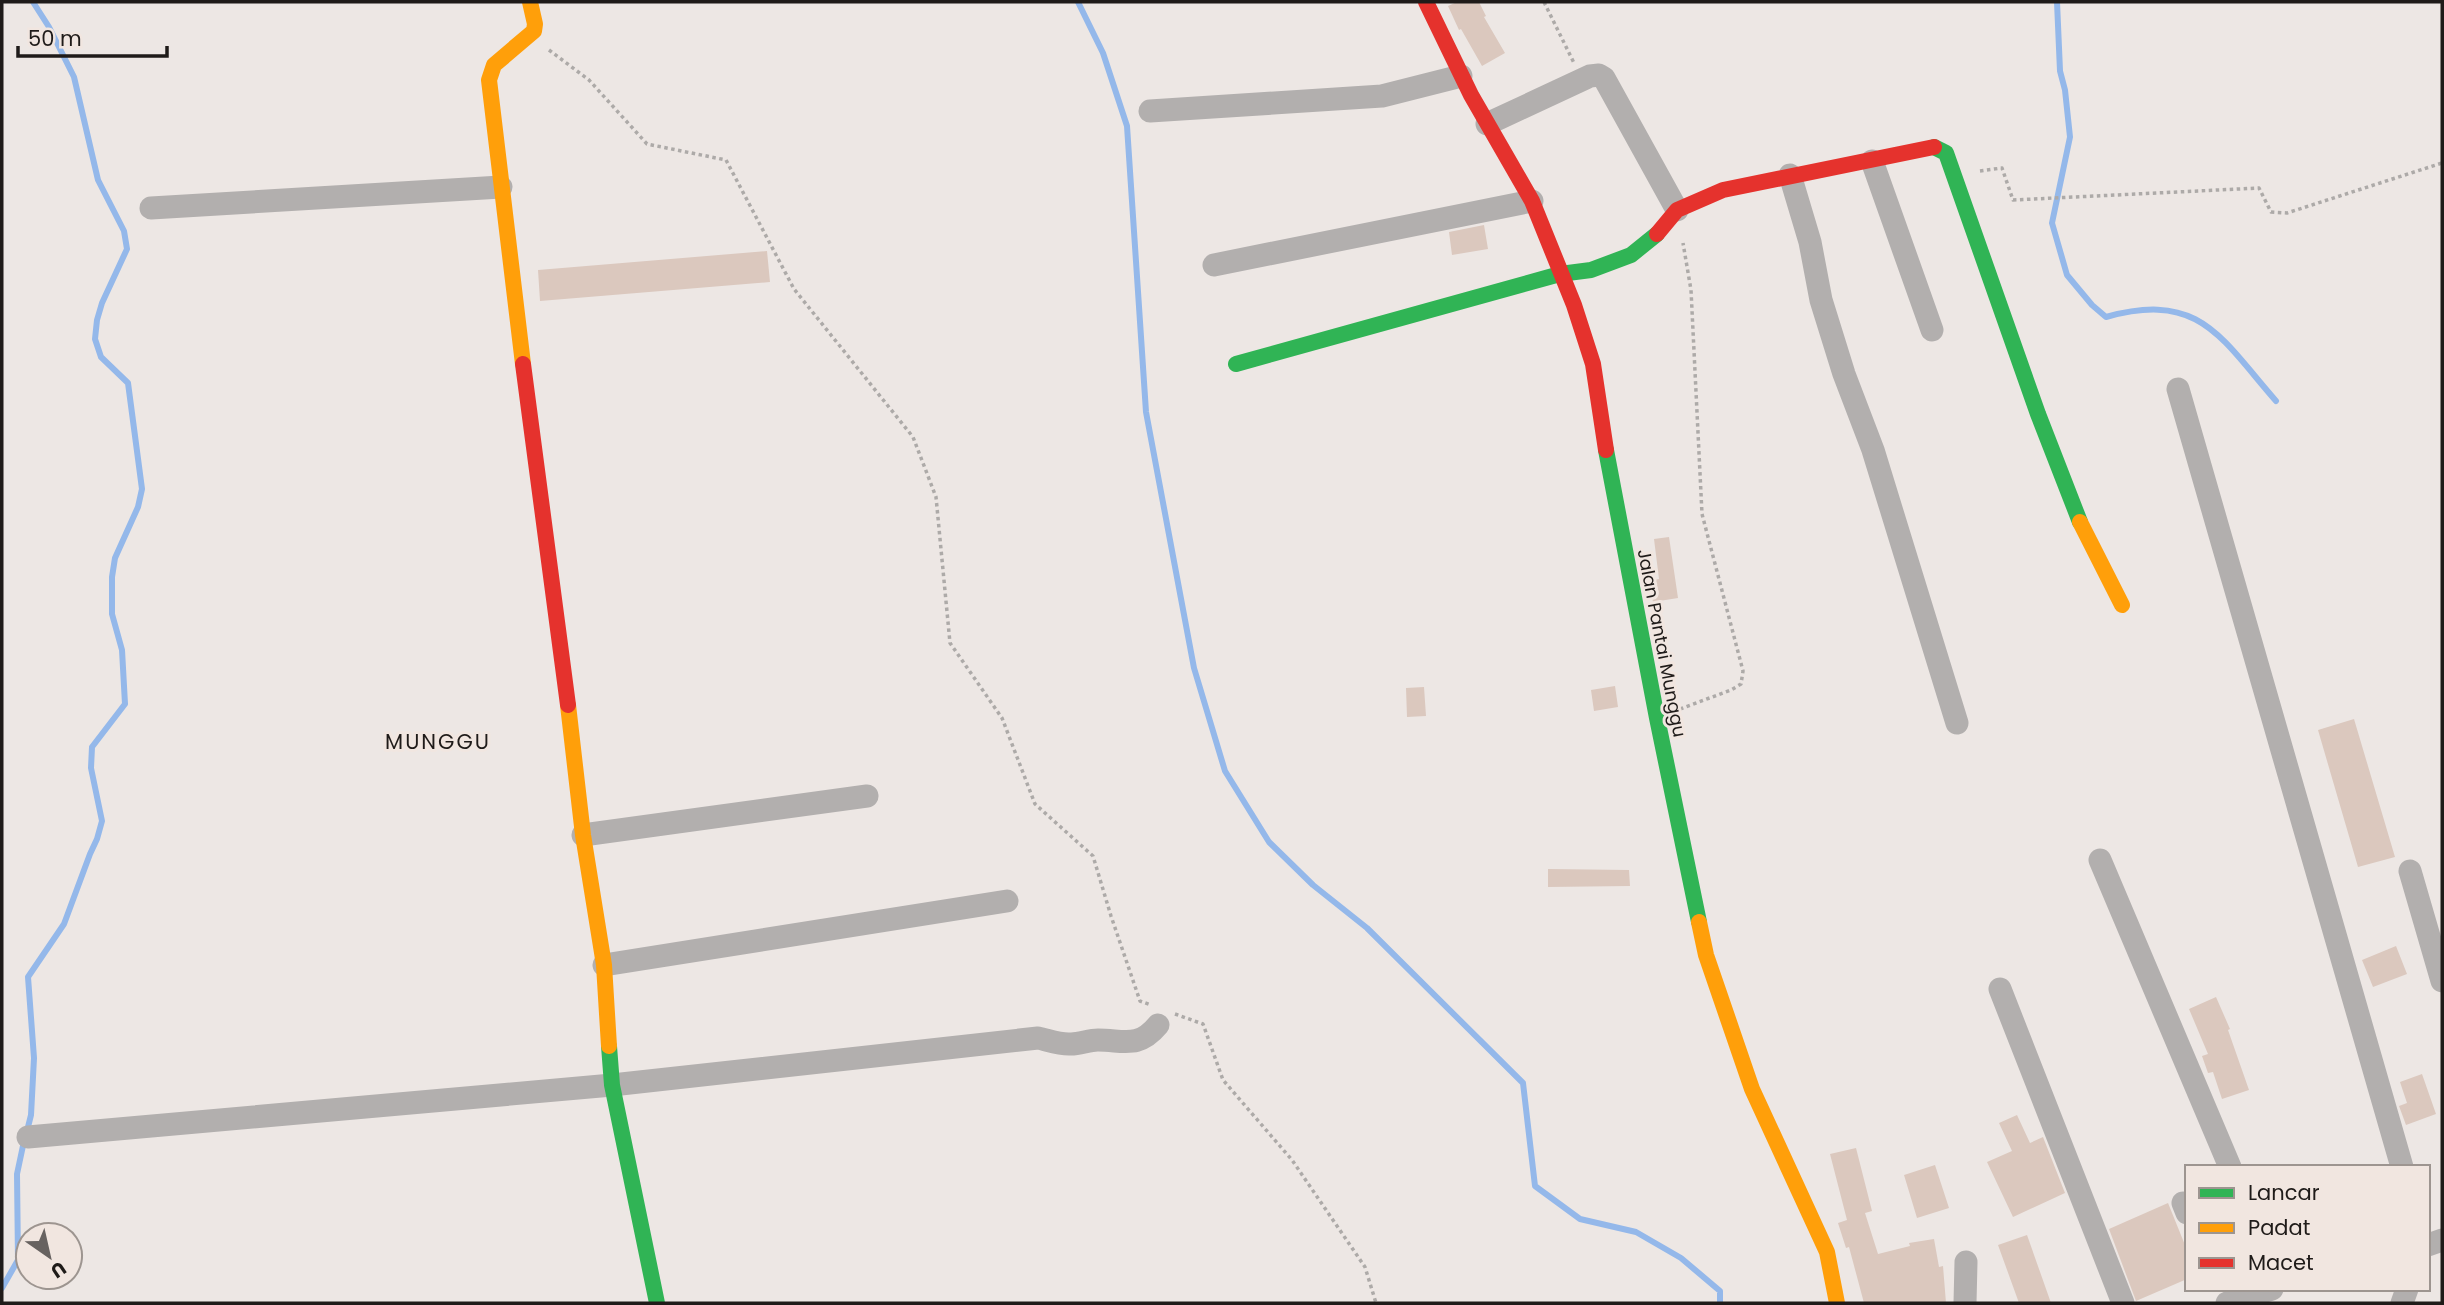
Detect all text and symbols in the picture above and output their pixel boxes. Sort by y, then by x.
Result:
scale bar [18,14,166,58]
text: 50 m [28,24,82,53]
street label: Jalan Pantai Munggu [1631,547,1693,739]
district label: MUNGGU [385,727,491,756]
legend [2185,1165,2430,1291]
text: Lancar [2248,1178,2320,1207]
text: Padat [2248,1213,2310,1242]
north arrow [14,1221,84,1291]
text: Macet [2248,1248,2314,1277]
text: U [45,1255,71,1285]

